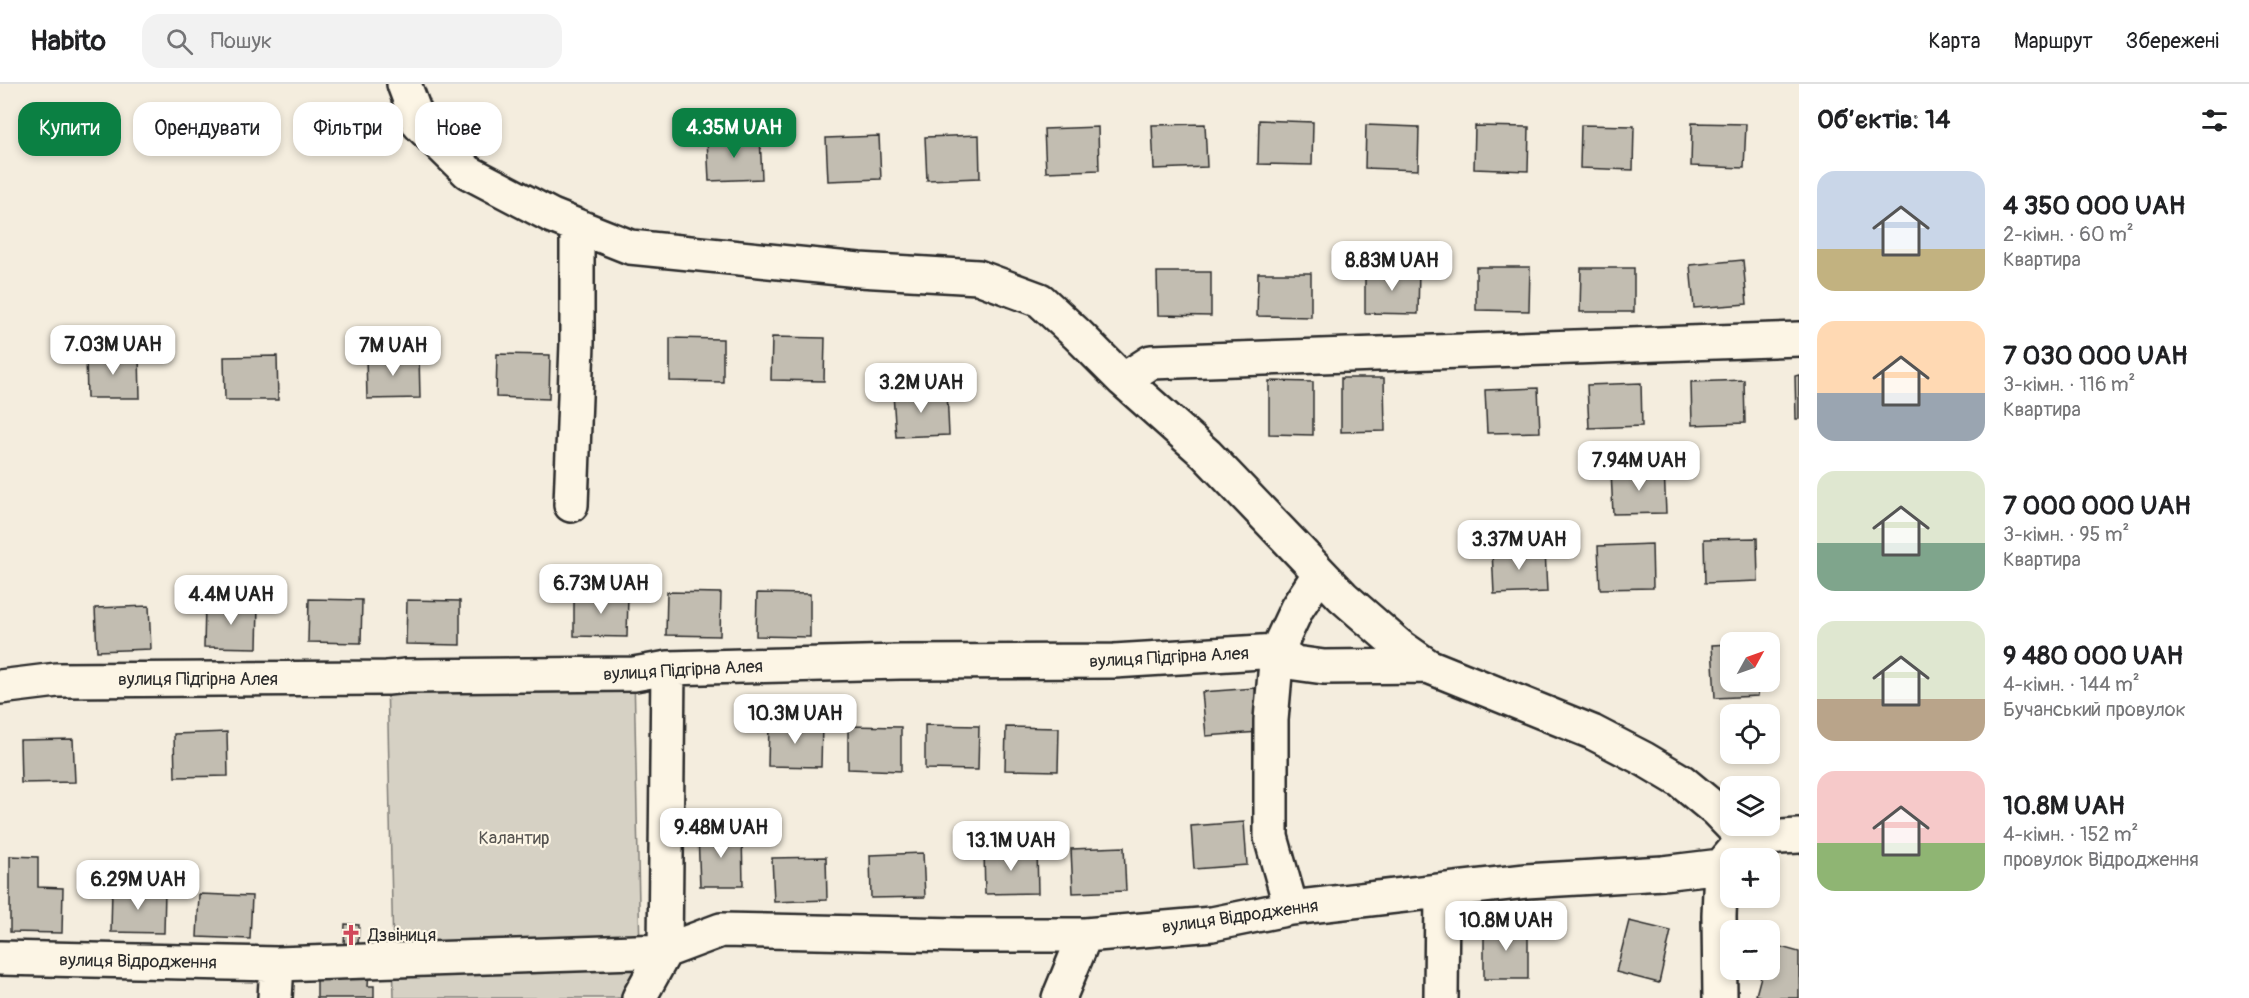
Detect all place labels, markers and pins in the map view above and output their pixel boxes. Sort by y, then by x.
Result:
pin: 4.35M UAH [665,108,803,159]
pin: 8.83M UAH [1323,241,1461,292]
pin: 7.03M UAH [44,325,182,376]
pin: 7M UAH [344,326,442,377]
pin: 3.2M UAH [859,363,983,414]
pin: 7.94M UAH [1570,441,1708,492]
pin: 3.37M UAH [1450,520,1588,571]
pin: 6.73M UAH [532,564,670,615]
pin: 4.4M UAH [169,575,293,626]
pin: 10.3M UAH [726,694,864,745]
pin: 9.48M UAH [652,808,790,859]
pin: 13.1M UAH [942,821,1080,872]
pin: 6.29M UAH [69,860,207,911]
pin: 10.8M UAH [1437,901,1575,952]
church icon: Дзвіниця [339,923,363,947]
place label: Дзвіниця [367,924,436,947]

